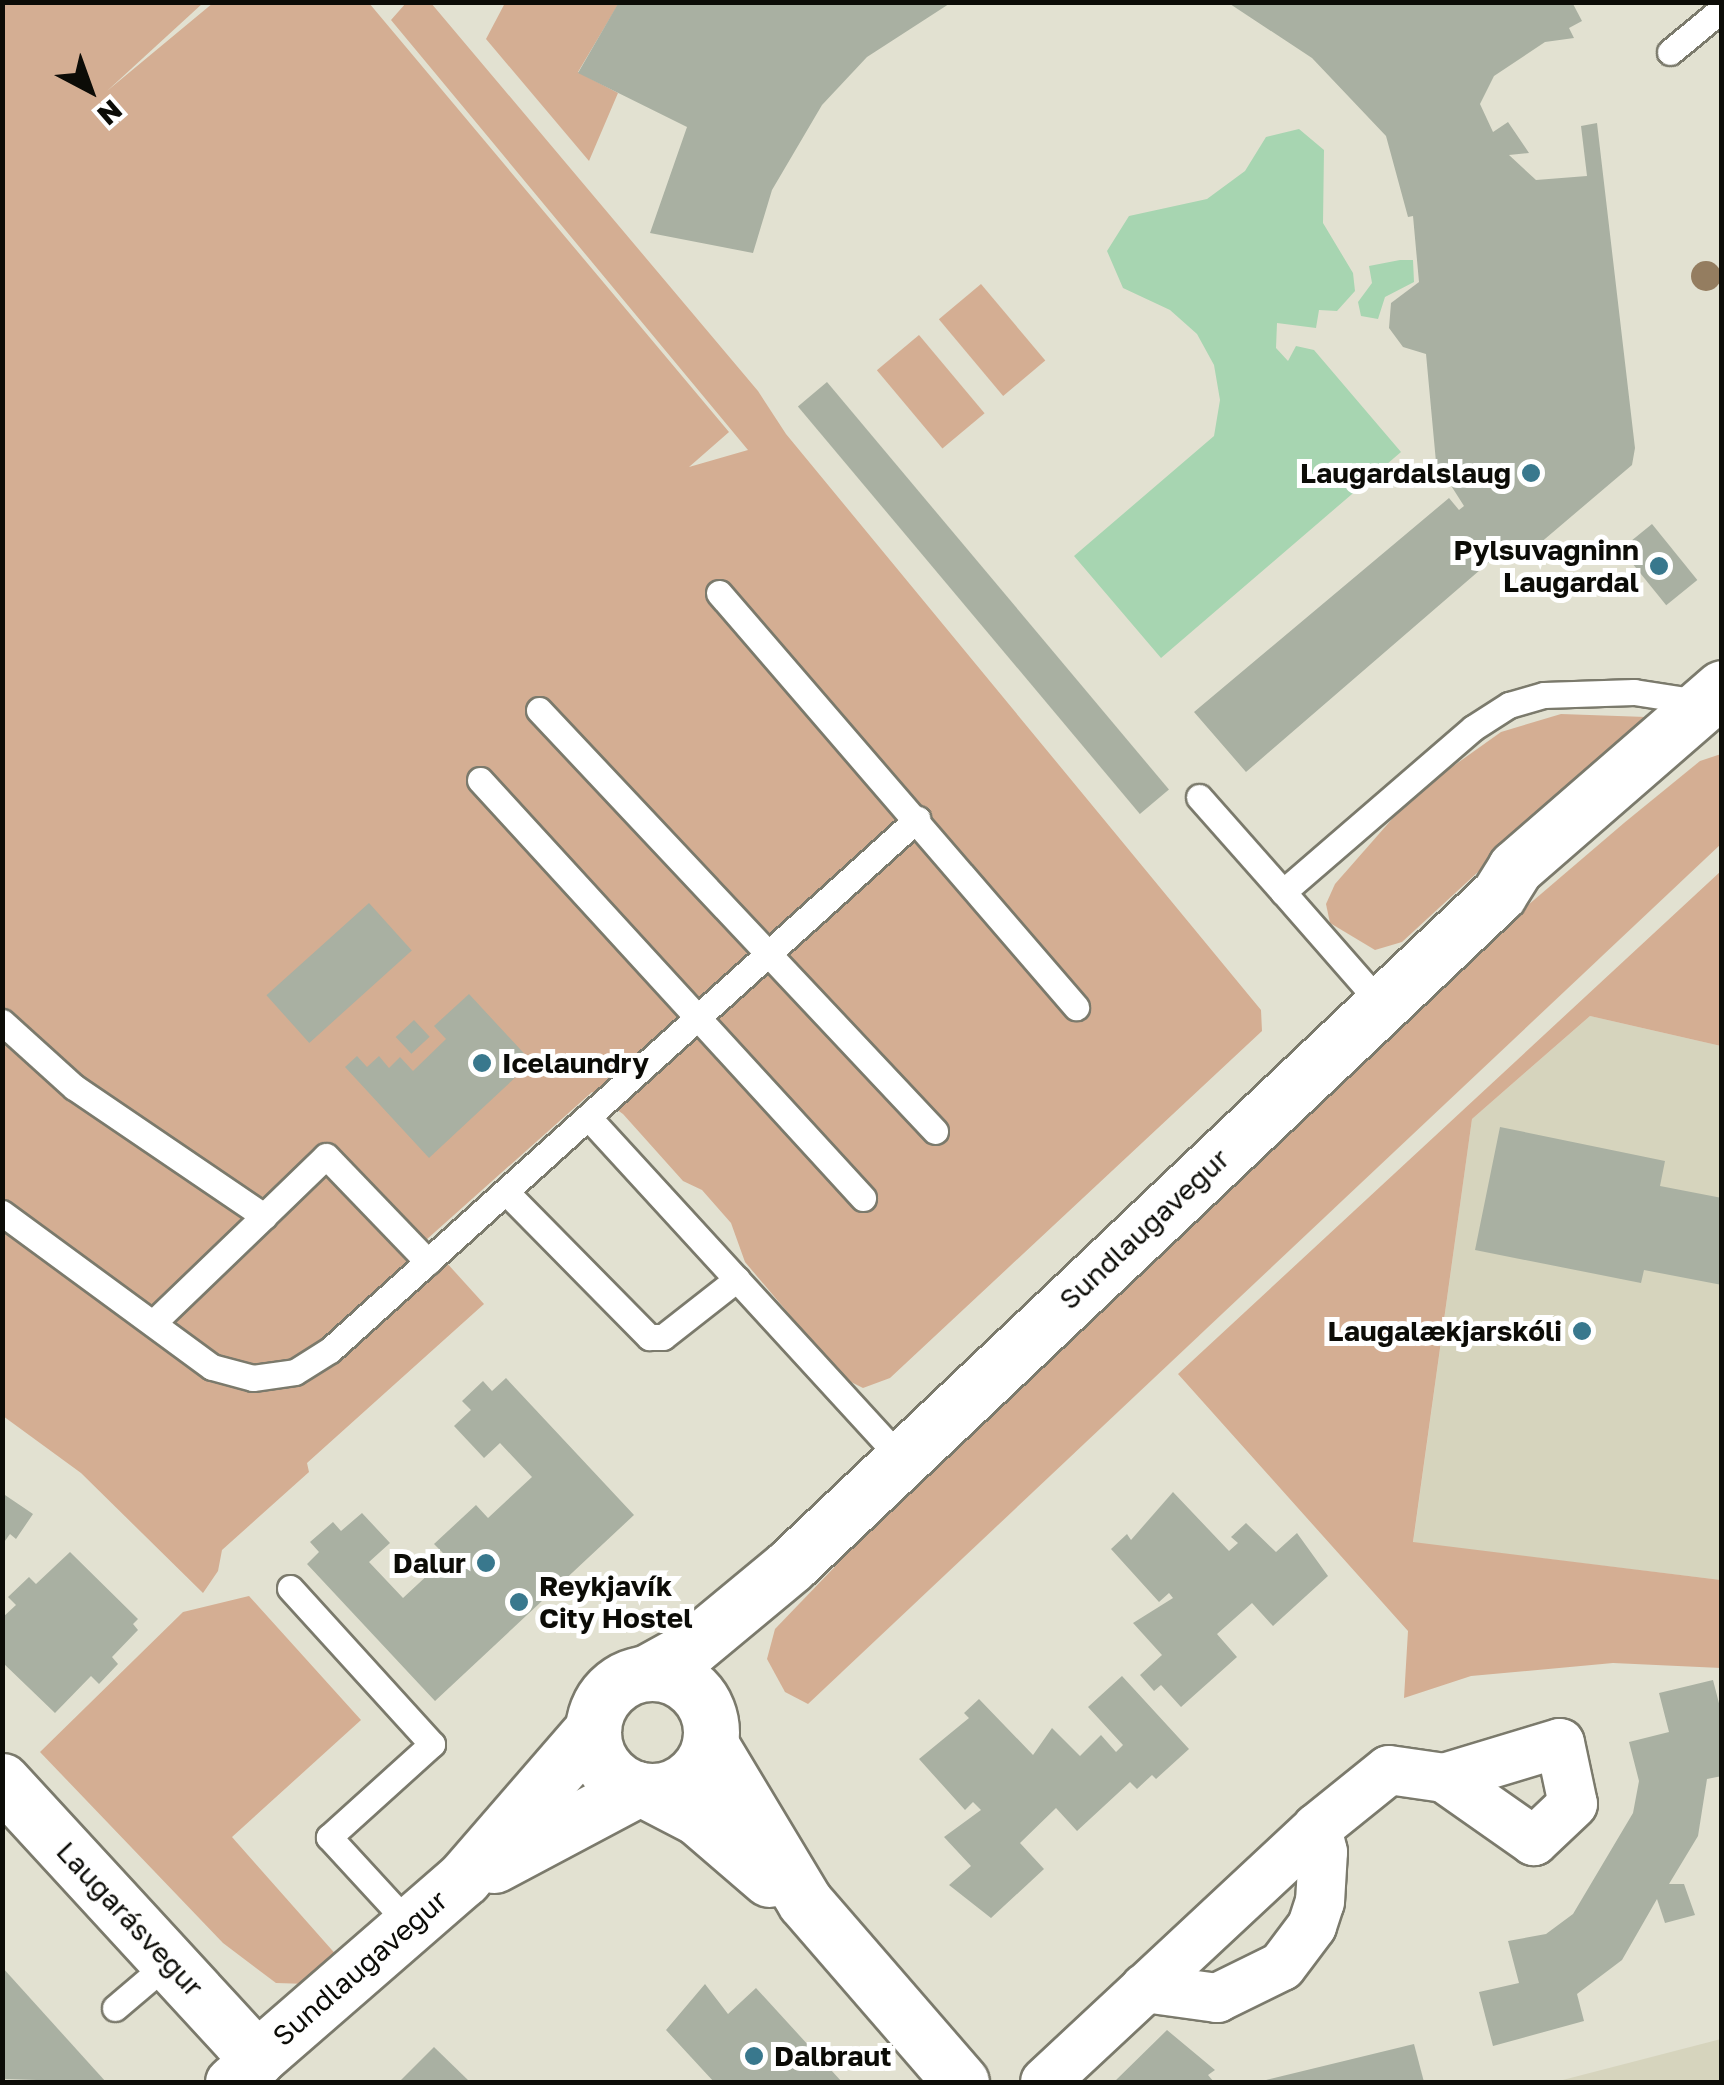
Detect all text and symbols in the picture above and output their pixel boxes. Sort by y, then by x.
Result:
north arrow [40,40,140,140]
text: N [91,94,129,132]
place label: Laugardalslaug [1300,456,1511,490]
marker: Laugardalslaug [1520,462,1542,484]
place label: Pylsuvagninn Laugardal [1454,533,1639,599]
marker: Pylsuvagninn Laugardal [1648,555,1670,577]
place label: Icelaundry [502,1046,649,1080]
marker: Icelaundry [471,1052,493,1074]
street label: Sundlaugavegur [1052,1142,1236,1316]
place label: Laugalækjarskóli [1328,1314,1562,1348]
marker: Laugalækjarskóli [1571,1320,1593,1342]
place label: Dalur [393,1546,466,1580]
marker: Dalur [475,1552,497,1574]
place label: Reykjavík City Hostel [539,1569,693,1635]
marker: Reykjavík City Hostel [508,1591,530,1613]
street label: Laugarásvegur [50,1834,210,2004]
street label: Sundlaugavegur [266,1883,454,2053]
place label: Dalbraut [774,2039,891,2073]
marker: Dalbraut [743,2045,765,2067]

